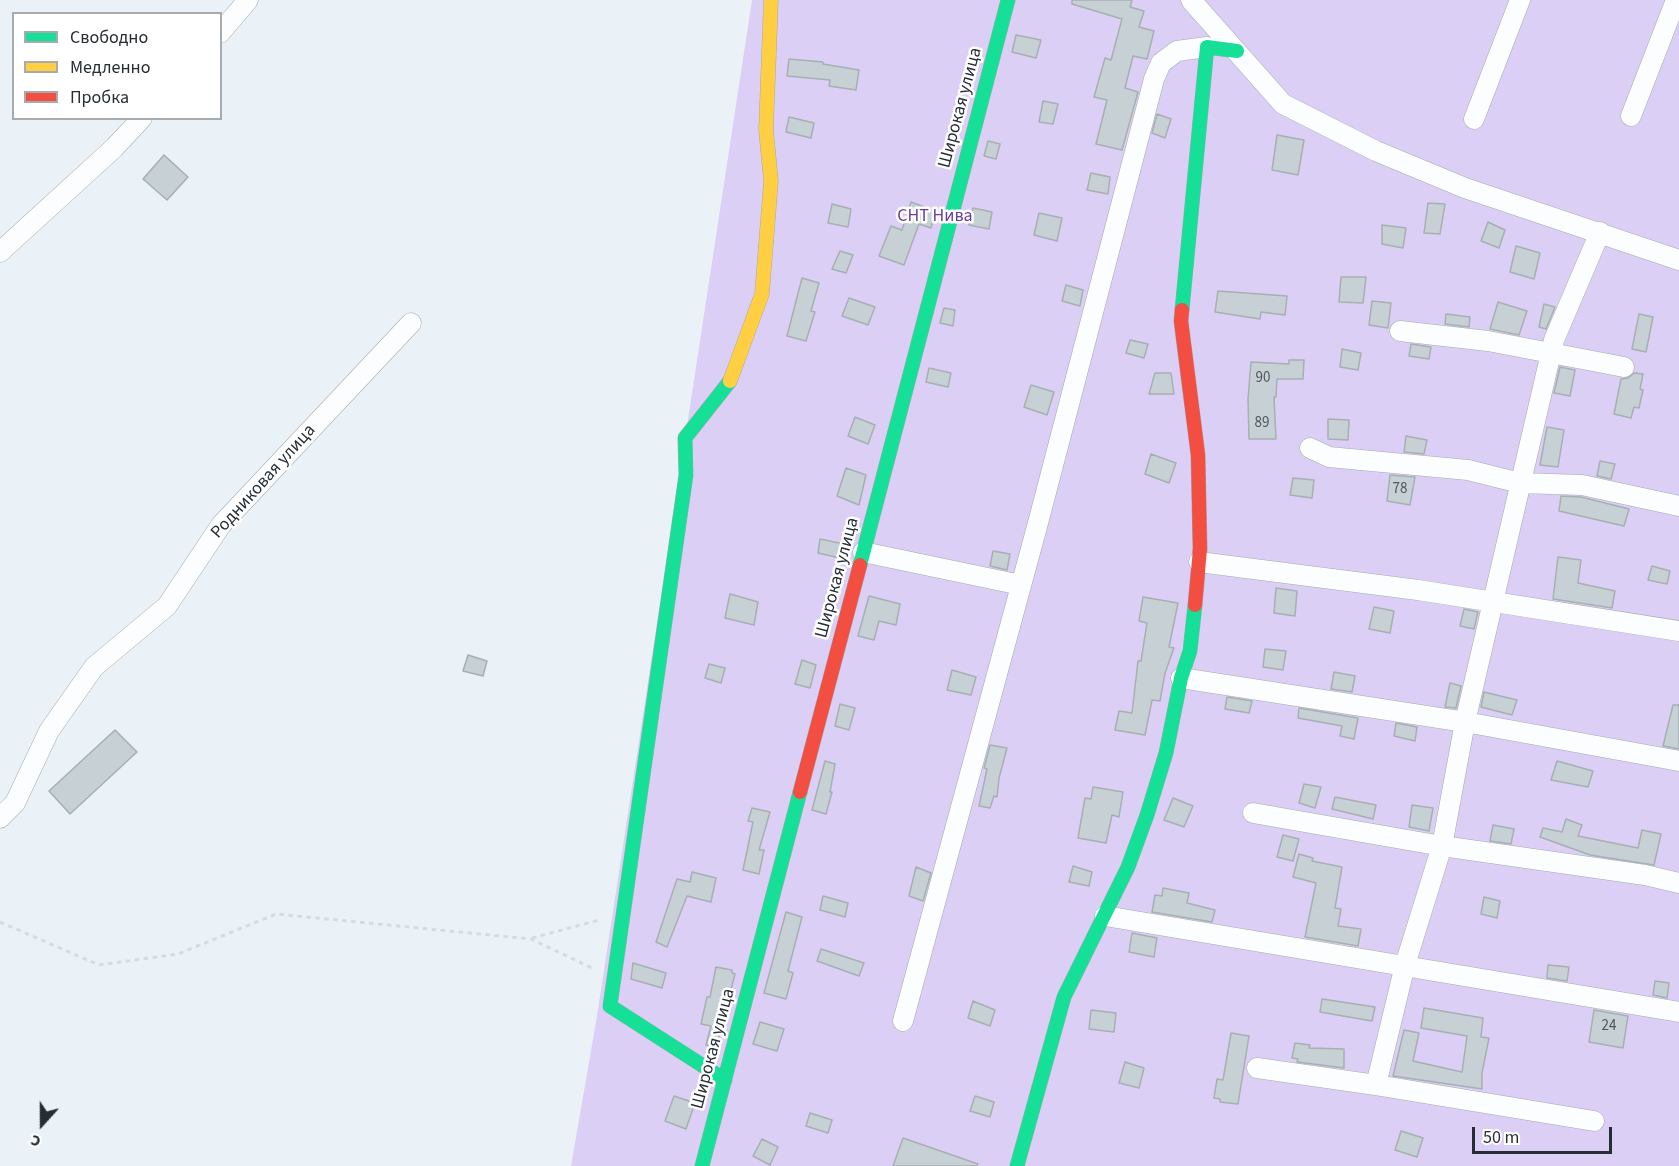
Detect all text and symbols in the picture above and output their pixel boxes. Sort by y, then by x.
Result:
legend [12,12,222,120]
text: Свободно [70,25,148,50]
street label: Широкая улица [935,46,987,170]
text: Медленно [70,55,150,80]
text: Пробка [70,85,129,110]
park label: СНТ Нива [897,206,973,228]
house number: 90 [1256,370,1270,388]
house number: 89 [1255,415,1269,433]
street label: Родниковая улица [207,421,321,543]
house number: 78 [1393,481,1407,499]
street label: Широкая улица [812,516,864,640]
street label: Широкая улица [688,987,740,1111]
house number: 24 [1602,1018,1616,1036]
north arrow [12,1094,72,1154]
scale bar [1475,1115,1614,1153]
text: 50 m [1483,1125,1519,1150]
text: С [27,1129,44,1153]

